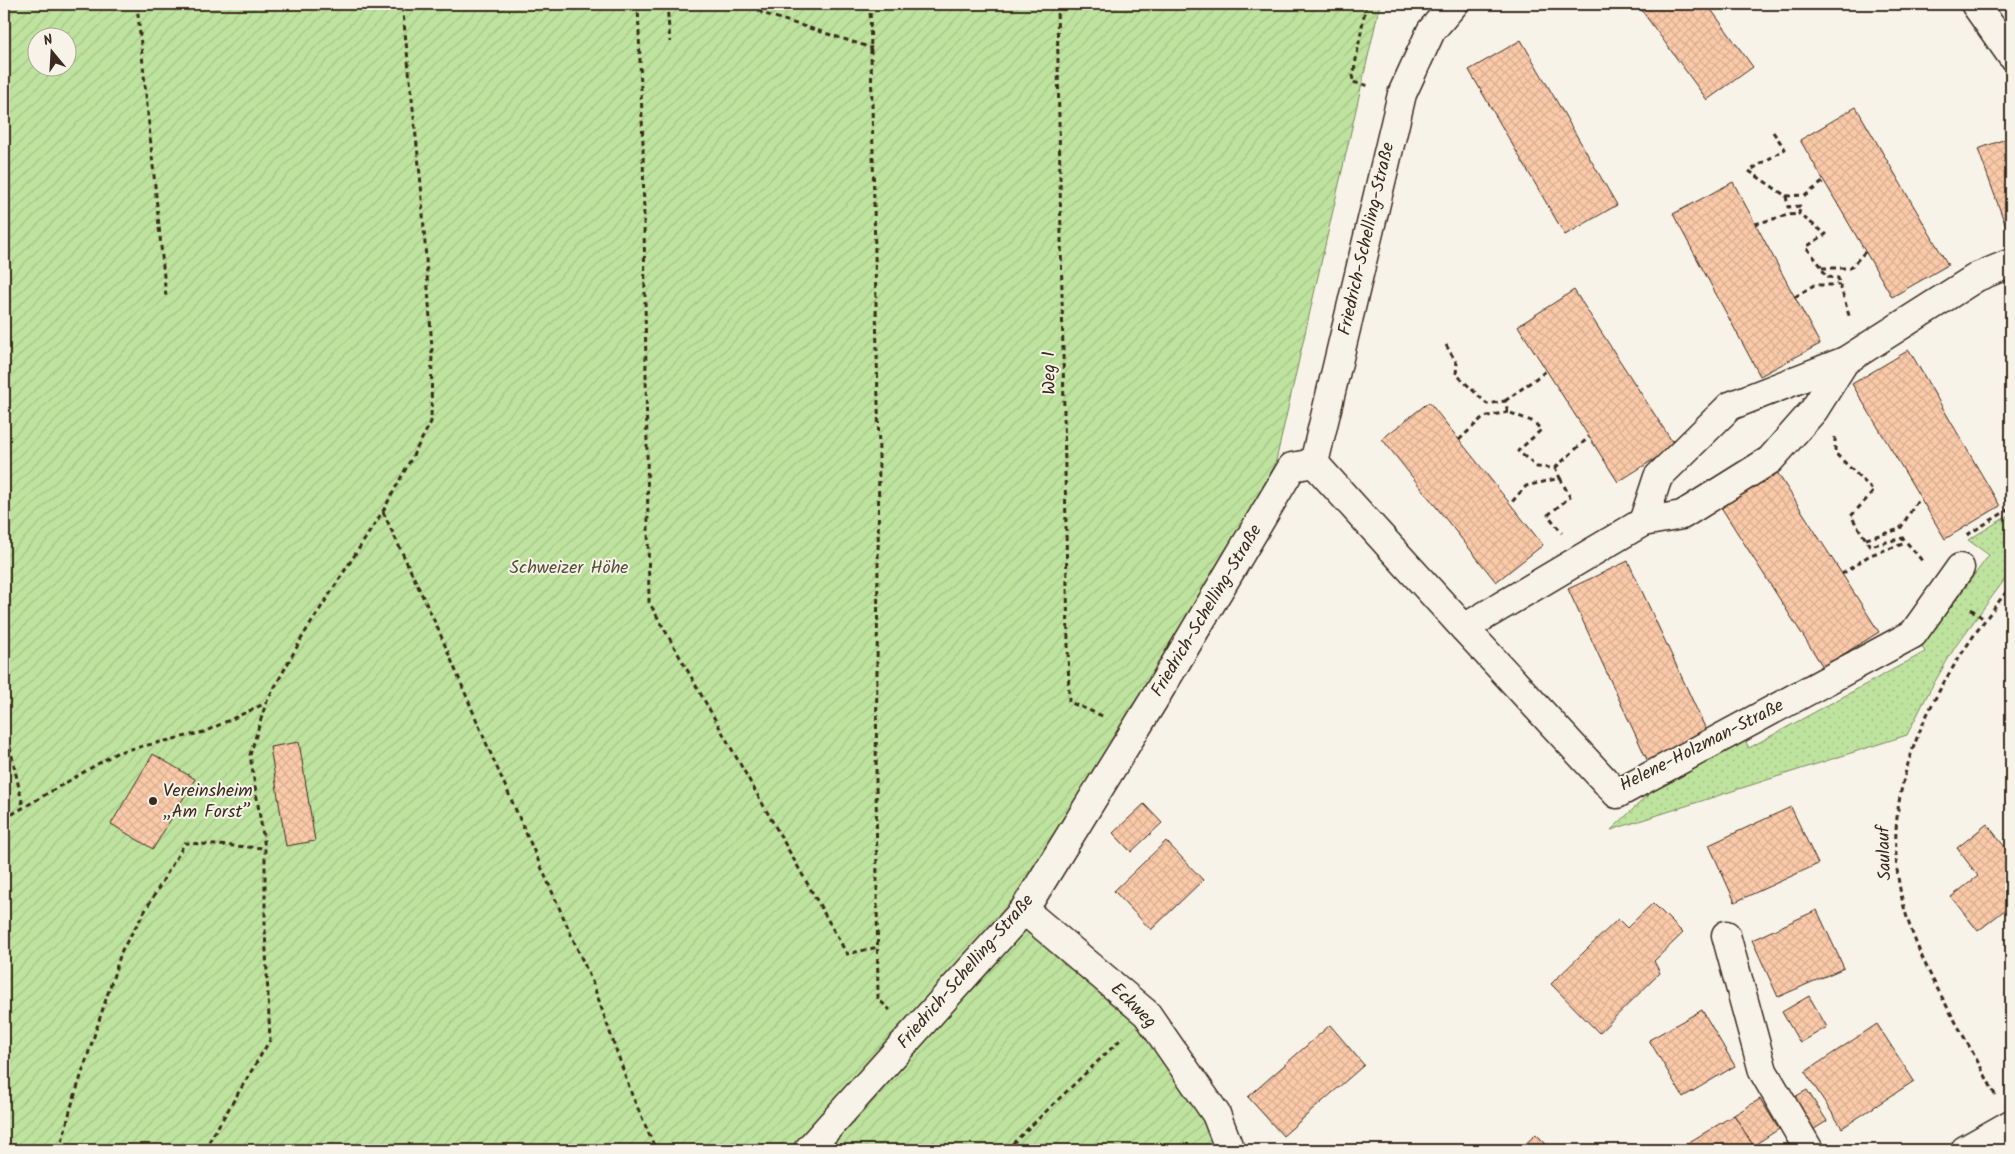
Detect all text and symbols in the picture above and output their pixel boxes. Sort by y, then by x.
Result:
north arrow [28,28,78,78]
text: N [41,29,56,52]
street label: Friedrich-Schelling-Straße [1331,140,1403,338]
street label: Weg 1 [1035,351,1065,395]
street label: Friedrich-Schelling-Straße [1144,519,1270,703]
park label: Schweizer Höhe [510,554,628,583]
street label: Helene-Holzman-Straße [1615,692,1789,800]
place label: Vereinsheim „Am Forst” [163,777,253,827]
marker: Vereinsheim „Am Forst” [147,795,159,807]
street label: Saulauf [1869,823,1900,881]
street label: Friedrich-Schelling-Straße [890,888,1042,1056]
street label: Eckweg [1103,976,1163,1036]

